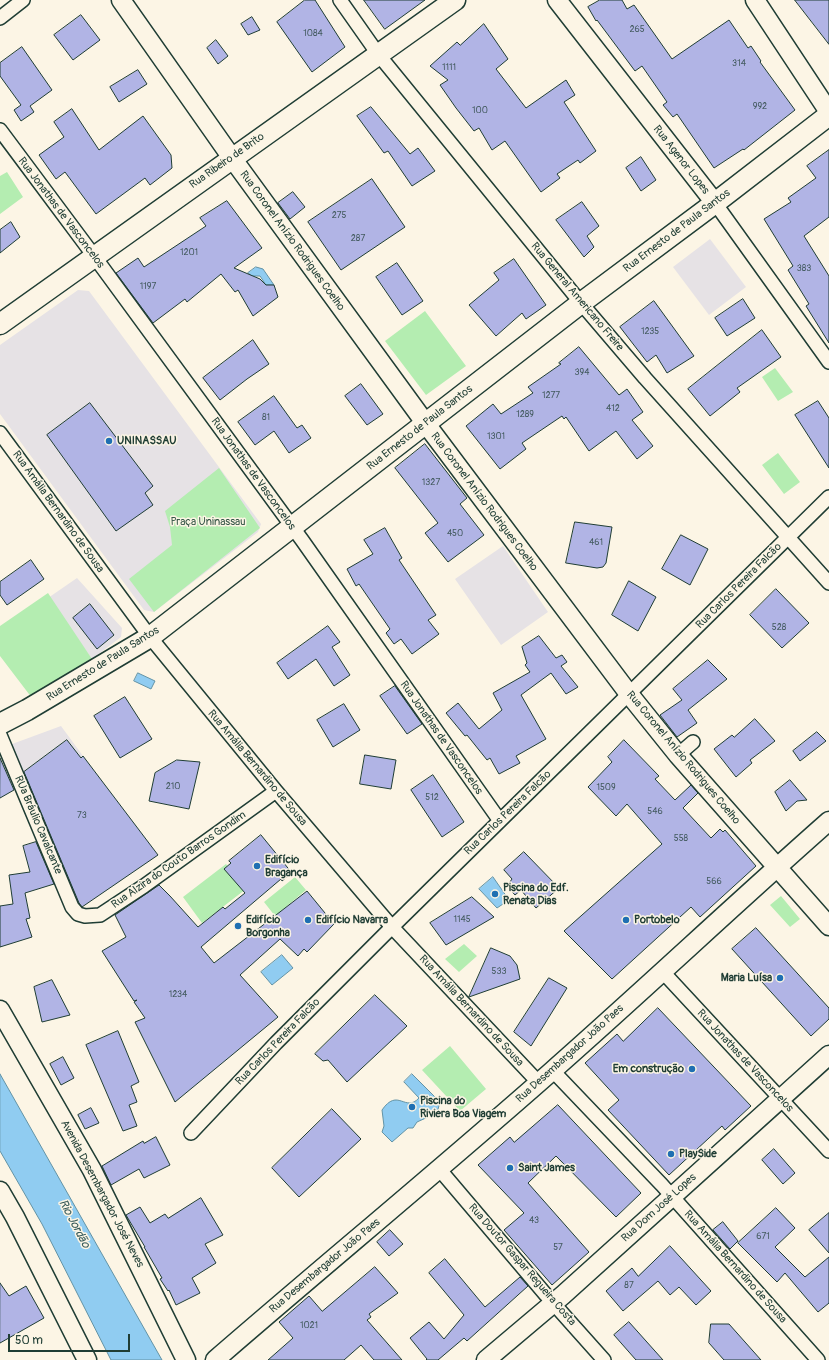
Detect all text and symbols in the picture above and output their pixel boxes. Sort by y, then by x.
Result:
house number: 265 [629,25,645,35]
house number: 1084 [303,29,323,39]
house number: 314 [732,59,746,69]
house number: 1111 [442,63,456,73]
house number: 992 [753,102,767,112]
house number: 100 [472,106,488,116]
street label: Rua Agenor Lopes [650,123,712,197]
street label: Rua Ribeiro de Brito [187,130,267,192]
street label: Rua Jonathas de Vasconcelos [15,155,107,271]
street label: Rua Coronel Anízio Rodrigues Coelho [237,168,347,314]
street label: Rua Ernesto de Paula Santos [621,186,733,276]
house number: 275 [332,211,346,221]
house number: 287 [351,234,365,244]
street label: Rua General Americano Freire [528,240,626,354]
house number: 1201 [180,248,198,258]
house number: 383 [797,264,811,274]
house number: 1197 [140,282,156,292]
house number: 1235 [641,327,659,337]
house number: 394 [575,368,589,378]
street label: Rua Ernesto de Paula Santos [365,383,475,473]
house number: 1277 [542,391,560,401]
house number: 412 [606,404,620,414]
house number: 1289 [516,410,534,420]
house number: 81 [262,413,270,423]
street label: Rua Jonathas de Vasconcelos [208,415,298,533]
street label: Rua Coronel Anízio Rodrigues Coelho [428,430,540,574]
house number: 1301 [487,432,505,442]
place label: UNINASSAU [117,434,177,448]
marker: UNINASSAU [104,436,114,446]
street label: Rua Amália Bernardino de Sousa [9,449,107,575]
house number: 1327 [422,478,440,488]
park label: Praça Uninassau [170,515,246,529]
house number: 450 [447,529,463,539]
house number: 461 [589,538,603,548]
street label: Rua Carlos Pereira Falcão [693,540,785,632]
house number: 528 [772,623,786,633]
street label: Rua Ernesto de Paula Santos [44,624,162,704]
street label: Rua Jonathas de Vasconcelos [397,679,485,797]
street label: Rua Coronel Anízio Rodrigues Coelho [623,689,743,827]
street label: Rua Amália Bernardino de Sousa [205,707,309,829]
street label: Rua Carlos Pereira Falcão [462,768,554,858]
street label: RUa Bráulio Cavalcante [11,774,65,876]
house number: 210 [166,782,180,792]
house number: 1509 [596,783,616,793]
house number: 512 [425,793,439,803]
house number: 546 [647,807,663,817]
street label: Rua Alzira do Couto Barros Gondim [109,808,249,912]
house number: 73 [77,811,87,821]
house number: 558 [674,834,688,844]
place label: Edifício Bragança [265,853,308,879]
marker: Edifício Bragança [252,861,262,871]
house number: 566 [706,877,722,887]
place label: Piscina do Edf. Renata Dias [503,881,569,907]
marker: Piscina do Edf. Renata Dias [490,889,500,899]
place label: Edifício Borgonha [246,913,290,939]
place label: Edifício Navarra [316,913,388,927]
place label: Portobelo [634,913,680,927]
marker: Edifício Navarra [303,915,313,925]
house number: 1145 [453,915,471,925]
marker: Portobelo [621,915,631,925]
marker: Edifício Borgonha [233,921,243,931]
street label: Rua Amália Bernardino de Sousa [416,953,526,1069]
house number: 533 [492,967,506,977]
place label: Maria Luísa [721,971,772,985]
marker: Maria Luísa [775,973,785,983]
house number: 1234 [169,990,187,1000]
street label: Rua Carlos Pereira Falcão [233,996,323,1088]
street label: Rua Desembargador João Paes [513,1002,627,1106]
street label: Rua Jonathas de Vasconcelos [694,1007,796,1115]
place label: Em construção [613,1062,684,1076]
marker: Em construção [687,1064,697,1074]
place label: Piscina do Riviera Boa Viagem [420,1094,506,1120]
marker: Piscina do Riviera Boa Viagem [407,1102,417,1112]
street label: Avenida Desembargador José Neves [57,1118,147,1270]
place label: PlaySide [679,1147,717,1161]
marker: PlaySide [666,1149,676,1159]
place label: Saint James [518,1161,575,1175]
marker: Saint James [505,1163,515,1173]
street label: Rua Dom José Lopes [619,1171,699,1245]
water label: Rio Jordão [55,1197,93,1251]
street label: Rua Doutor Gaspar Regueira Costa [465,1201,579,1329]
street label: Rua Amália Bernardino de Sousa [681,1208,789,1326]
street label: Rua Desembargador João Paes [267,1216,383,1316]
house number: 43 [529,1216,539,1226]
house number: 671 [756,1232,770,1242]
house number: 57 [553,1243,563,1253]
house number: 87 [624,1281,634,1291]
house number: 1021 [300,1321,318,1331]
scale bar [10,1326,132,1352]
text: 50 m [15,1333,43,1348]

